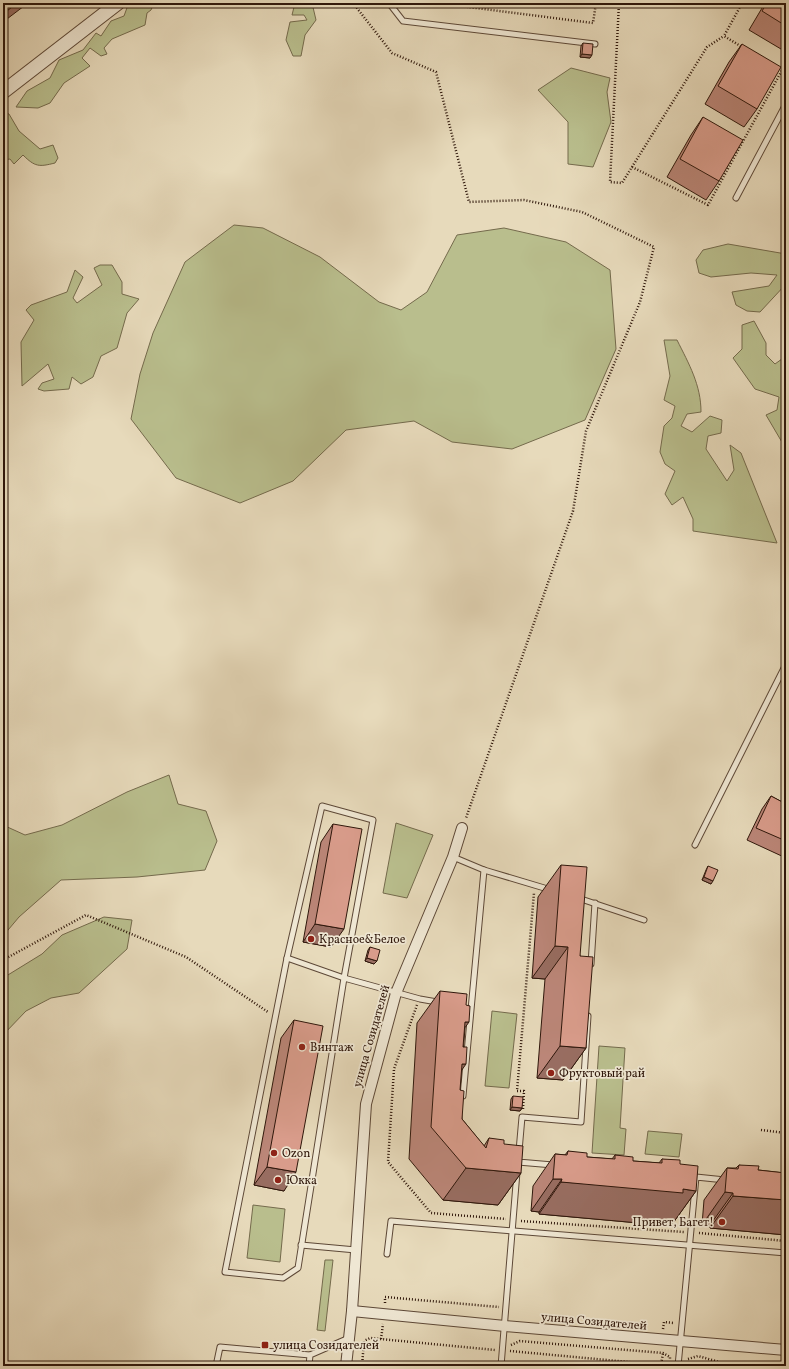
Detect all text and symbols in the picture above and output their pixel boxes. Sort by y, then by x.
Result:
place label: Красное&Белое [319,932,406,948]
marker: Красное&Белое [306,934,316,944]
street label: улица Созидателей [350,983,394,1089]
place label: Винтаж [310,1040,354,1056]
marker: Винтаж [297,1042,307,1052]
place label: Фруктовый рай [559,1066,645,1082]
marker: Фруктовый рай [546,1068,556,1078]
place label: Ozon [282,1146,310,1162]
marker: Ozon [269,1148,279,1158]
place label: Юкка [286,1173,317,1189]
marker: Юкка [273,1175,283,1185]
place label: Привет, Багет! [633,1215,714,1231]
marker: Привет, Багет! [717,1217,727,1227]
street label: улица Созидателей [540,1309,647,1335]
place label: улица Созидателей [273,1338,379,1354]
marker: улица Созидателей [260,1340,270,1350]

